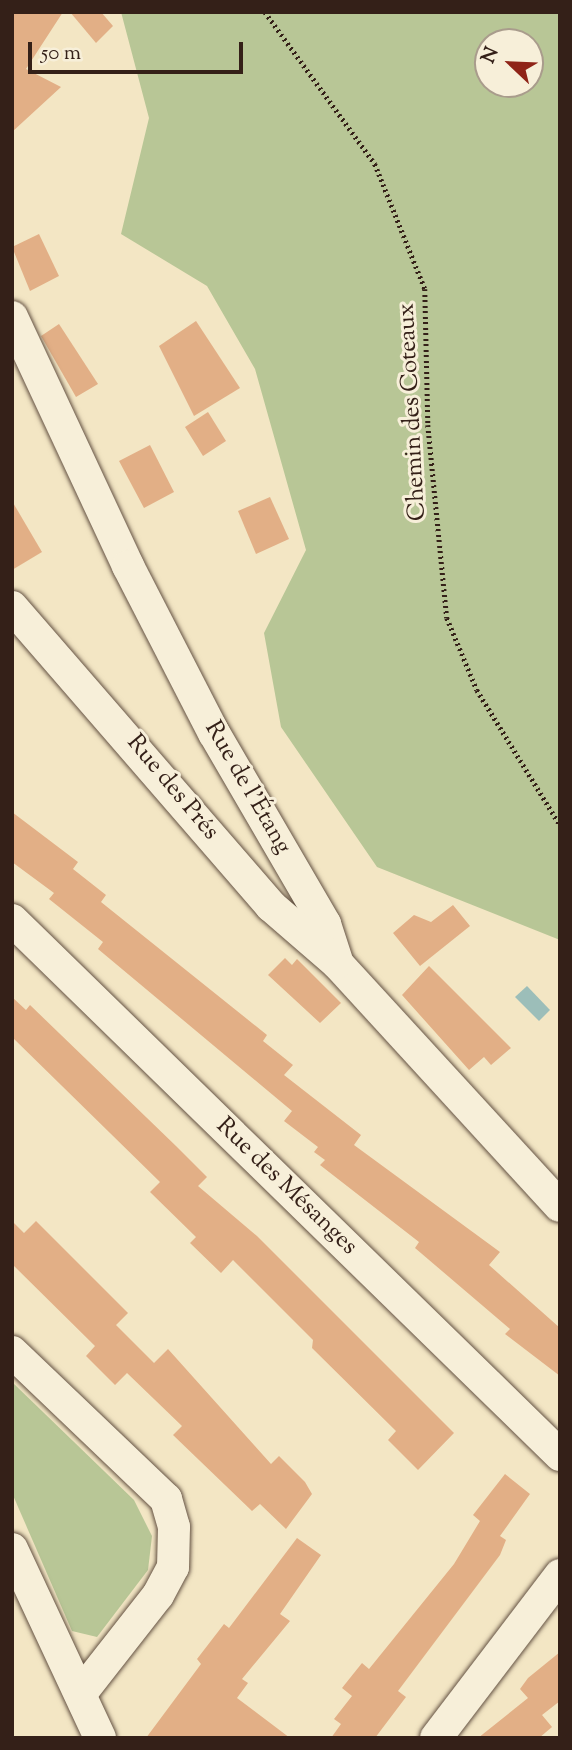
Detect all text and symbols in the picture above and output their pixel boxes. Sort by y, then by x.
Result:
scale bar [32,28,247,72]
north arrow [474,28,544,98]
text: 50 m [41,39,81,69]
text: N [476,43,506,68]
street label: Chemin des Coteaux [393,302,433,522]
street label: Rue de l'Étang [197,717,297,859]
street label: Rue des Prés [120,730,224,846]
street label: Rue des Mésanges [209,1112,363,1262]

